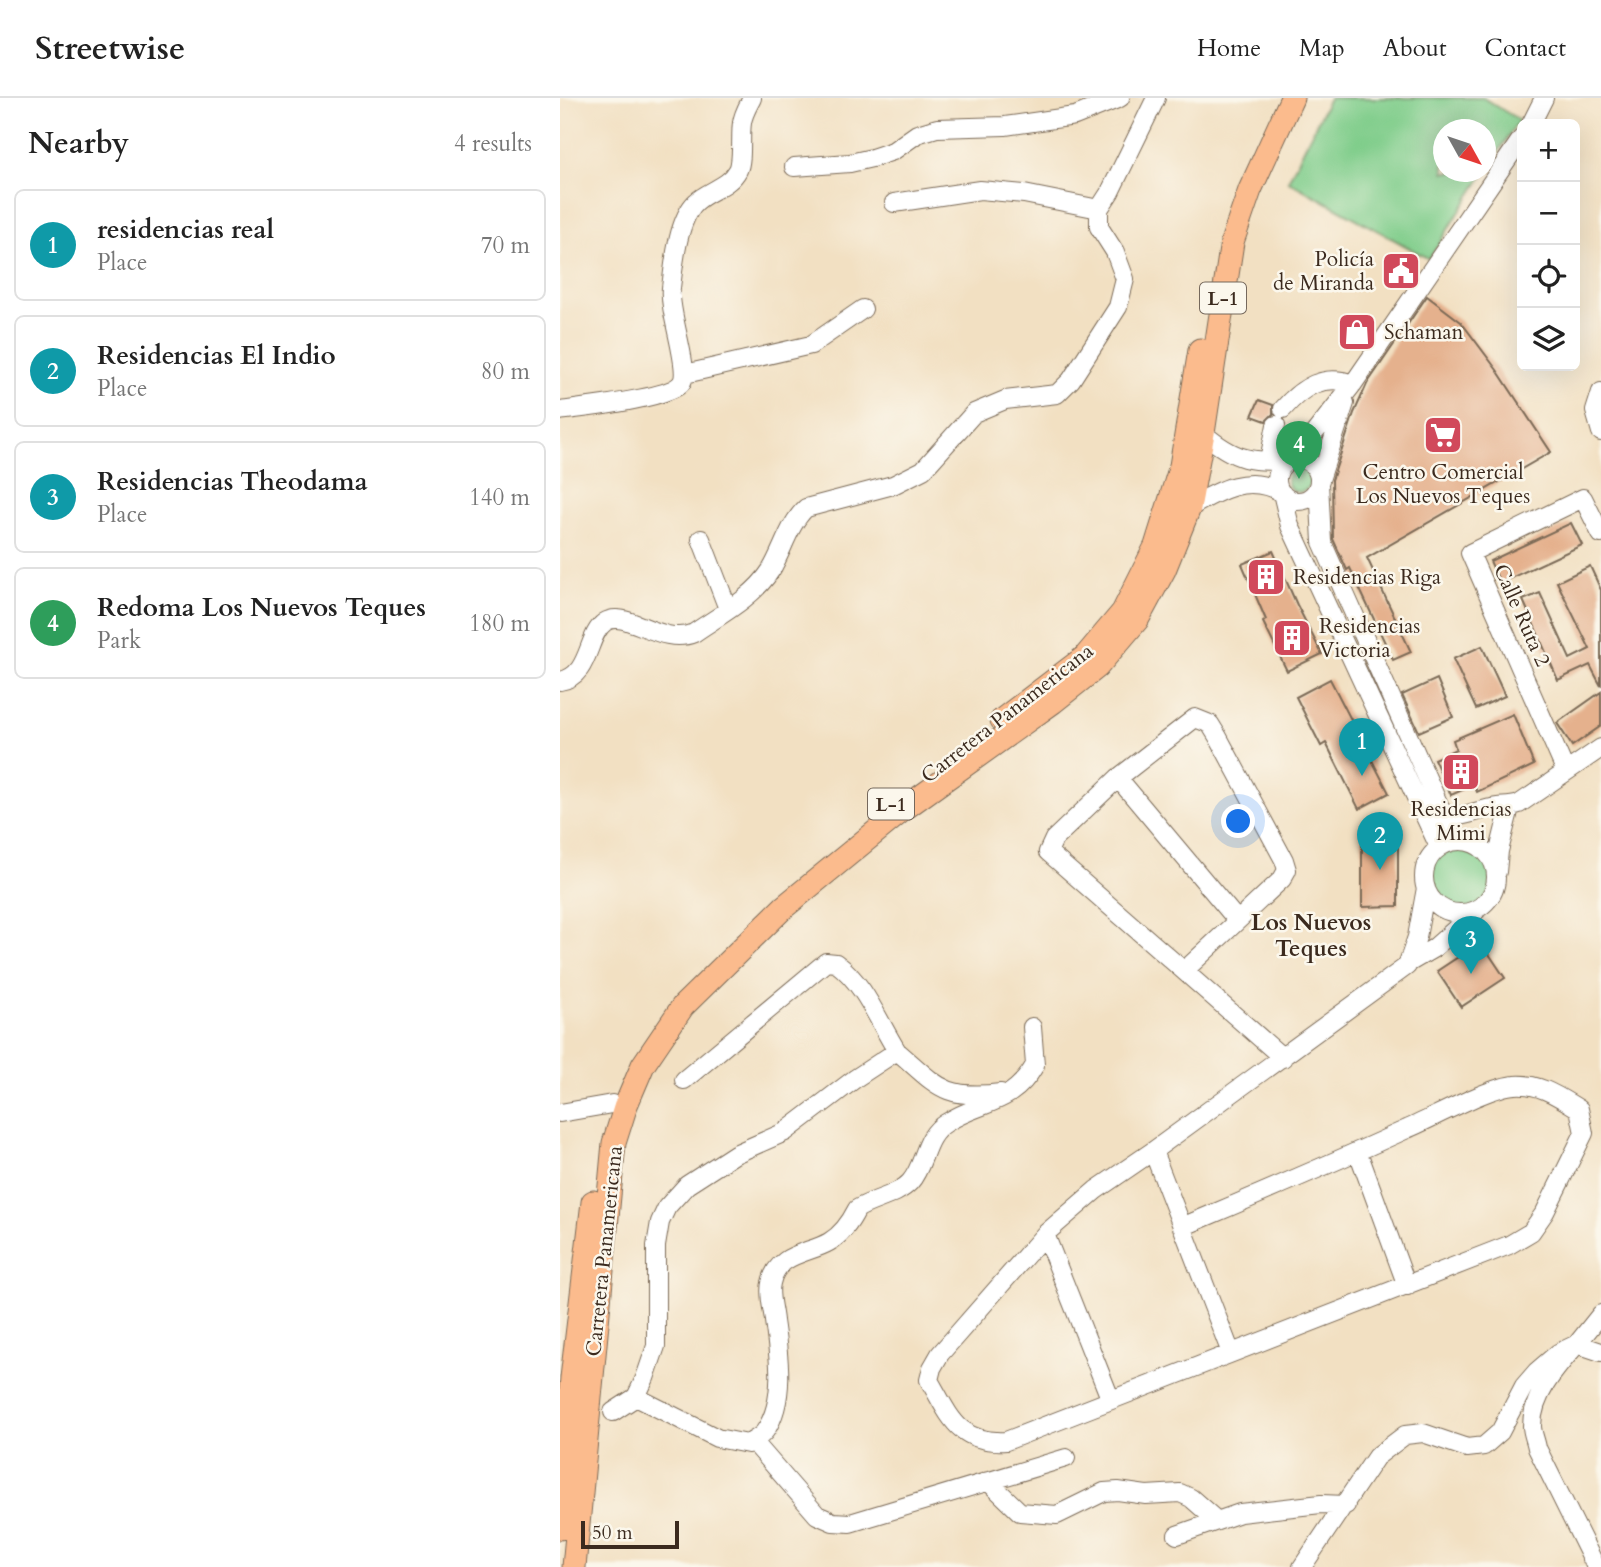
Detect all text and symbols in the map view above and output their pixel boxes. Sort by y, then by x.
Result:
text: Streetwise [35,26,185,71]
text: Home [1197,32,1261,65]
text: Map [1299,32,1345,65]
text: About [1383,32,1447,65]
text: Contact [1485,32,1566,65]
north arrow [1433,119,1496,182]
map controls [1517,119,1580,371]
button: + [1517,119,1580,182]
text: Nearby [28,123,129,164]
text: 4 results [454,128,532,159]
button: − [1517,182,1580,245]
text: residencias real [97,212,274,247]
text: 1 [47,230,59,261]
text: 70 m [481,230,530,261]
place label: Policía de Miranda [1273,245,1374,298]
button: locate [1517,245,1580,308]
text: Place [97,247,147,278]
public building icon: Policía de Miranda [1380,250,1422,292]
road number: L-1 [1200,282,1246,314]
button: layers [1517,308,1580,371]
shop icon: Schaman [1336,311,1378,353]
place label: Schaman [1384,318,1464,347]
text: Residencias El Indio [97,338,336,373]
text: 2 [47,356,59,387]
text: 80 m [481,356,530,387]
text: Place [97,373,147,404]
supermarket icon: Centro Comercial Los Nuevos Teques [1422,414,1464,456]
pin: 4 [1276,421,1322,479]
place label: Centro Comercial Los Nuevos Teques [1356,458,1530,511]
text: Residencias Theodama [97,464,368,499]
text: 3 [47,482,59,513]
text: 140 m [469,482,530,513]
text: Place [97,499,147,530]
building icon: Residencias Riga [1245,556,1287,598]
street label: Calle Ruta 2 [1486,559,1557,671]
place label: Residencias Riga [1293,563,1441,592]
text: Redoma Los Nuevos Teques [97,590,426,625]
text: 4 [47,608,59,639]
text: 180 m [469,608,530,639]
place label: Residencias Victoria [1319,612,1420,665]
building icon: Residencias Victoria [1271,617,1313,659]
text: Park [97,625,141,656]
street label: Carretera Panamericana [915,637,1100,790]
pin: 1 [1339,718,1385,776]
building icon: Residencias Mimi [1440,751,1482,793]
road number: L-1 [868,789,914,820]
place label: Residencias Mimi [1410,795,1512,848]
your location [1221,804,1255,838]
pin: 2 [1357,812,1403,870]
district label: Los Nuevos Teques [1251,907,1371,964]
pin: 3 [1448,916,1494,974]
street label: Carretera Panamericana [579,1144,630,1358]
scale bar [581,1518,679,1550]
text: 50 m [592,1520,633,1546]

